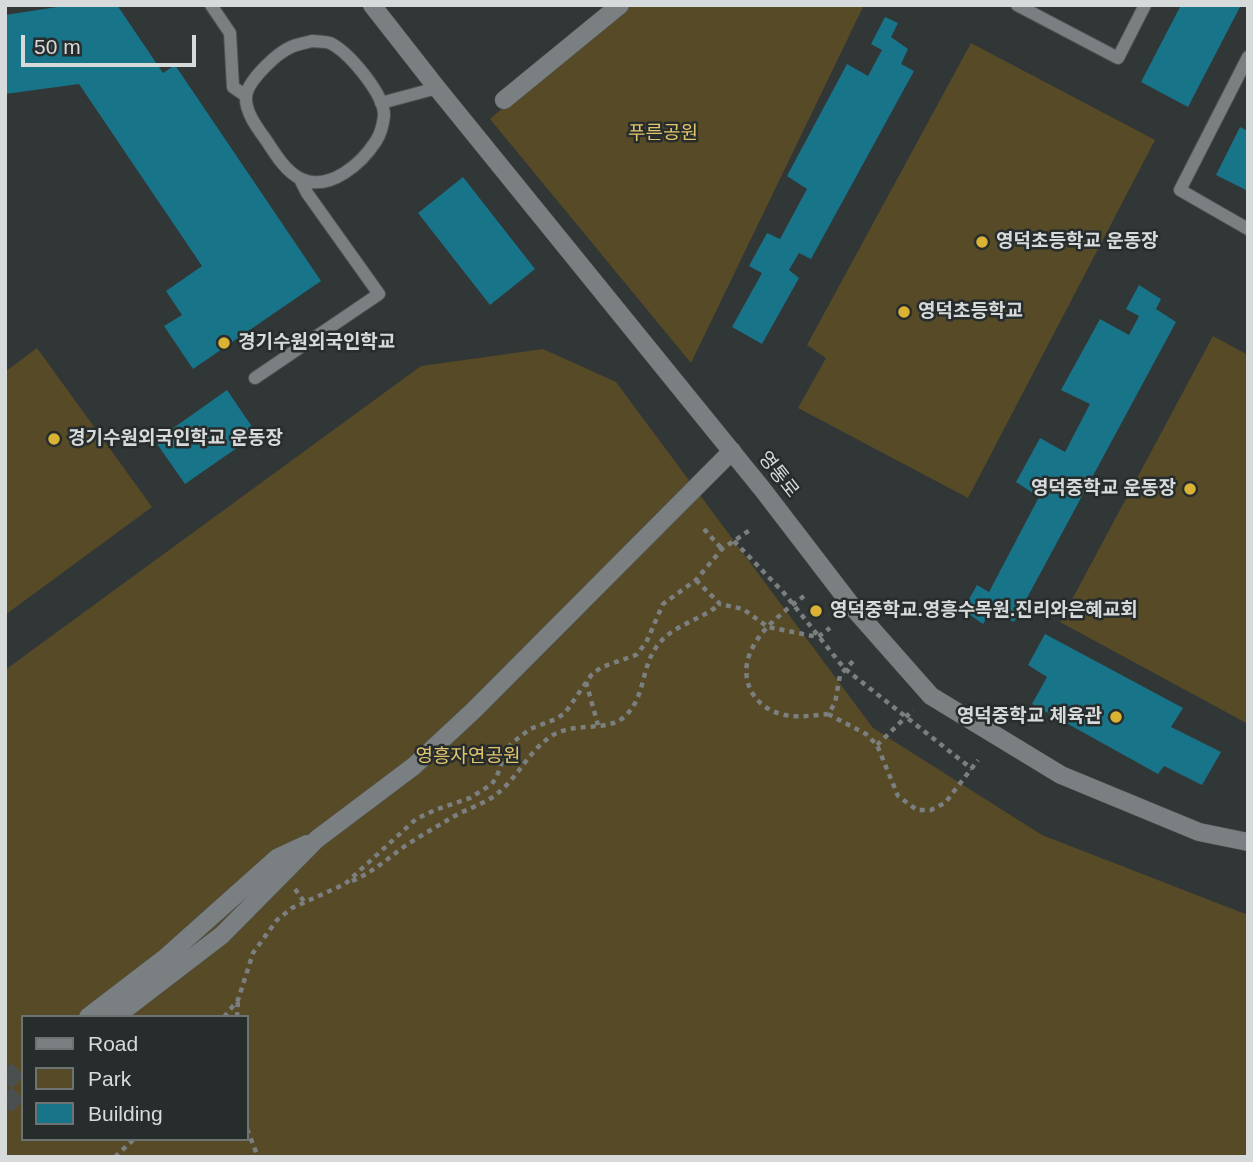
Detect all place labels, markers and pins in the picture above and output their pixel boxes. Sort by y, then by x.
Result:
place label: 영덕초등학교 운동장 [996,231,1159,253]
marker: 영덕초등학교 운동장 [974,234,990,250]
place label: 영덕초등학교 [918,301,1023,323]
marker: 영덕초등학교 [896,304,912,320]
place label: 경기수원외국인학교 [238,332,395,354]
marker: 경기수원외국인학교 [216,335,232,351]
place label: 경기수원외국인학교 운동장 [68,428,283,450]
marker: 경기수원외국인학교 운동장 [46,431,62,447]
place label: 영덕중학교 운동장 [1031,478,1176,500]
marker: 영덕중학교 운동장 [1182,481,1198,497]
place label: 영덕중학교.영흥수목원.진리와은혜교회 [830,600,1138,622]
marker: 영덕중학교.영흥수목원.진리와은혜교회 [808,603,824,619]
place label: 영덕중학교 체육관 [957,706,1102,728]
marker: 영덕중학교 체육관 [1108,709,1124,725]

